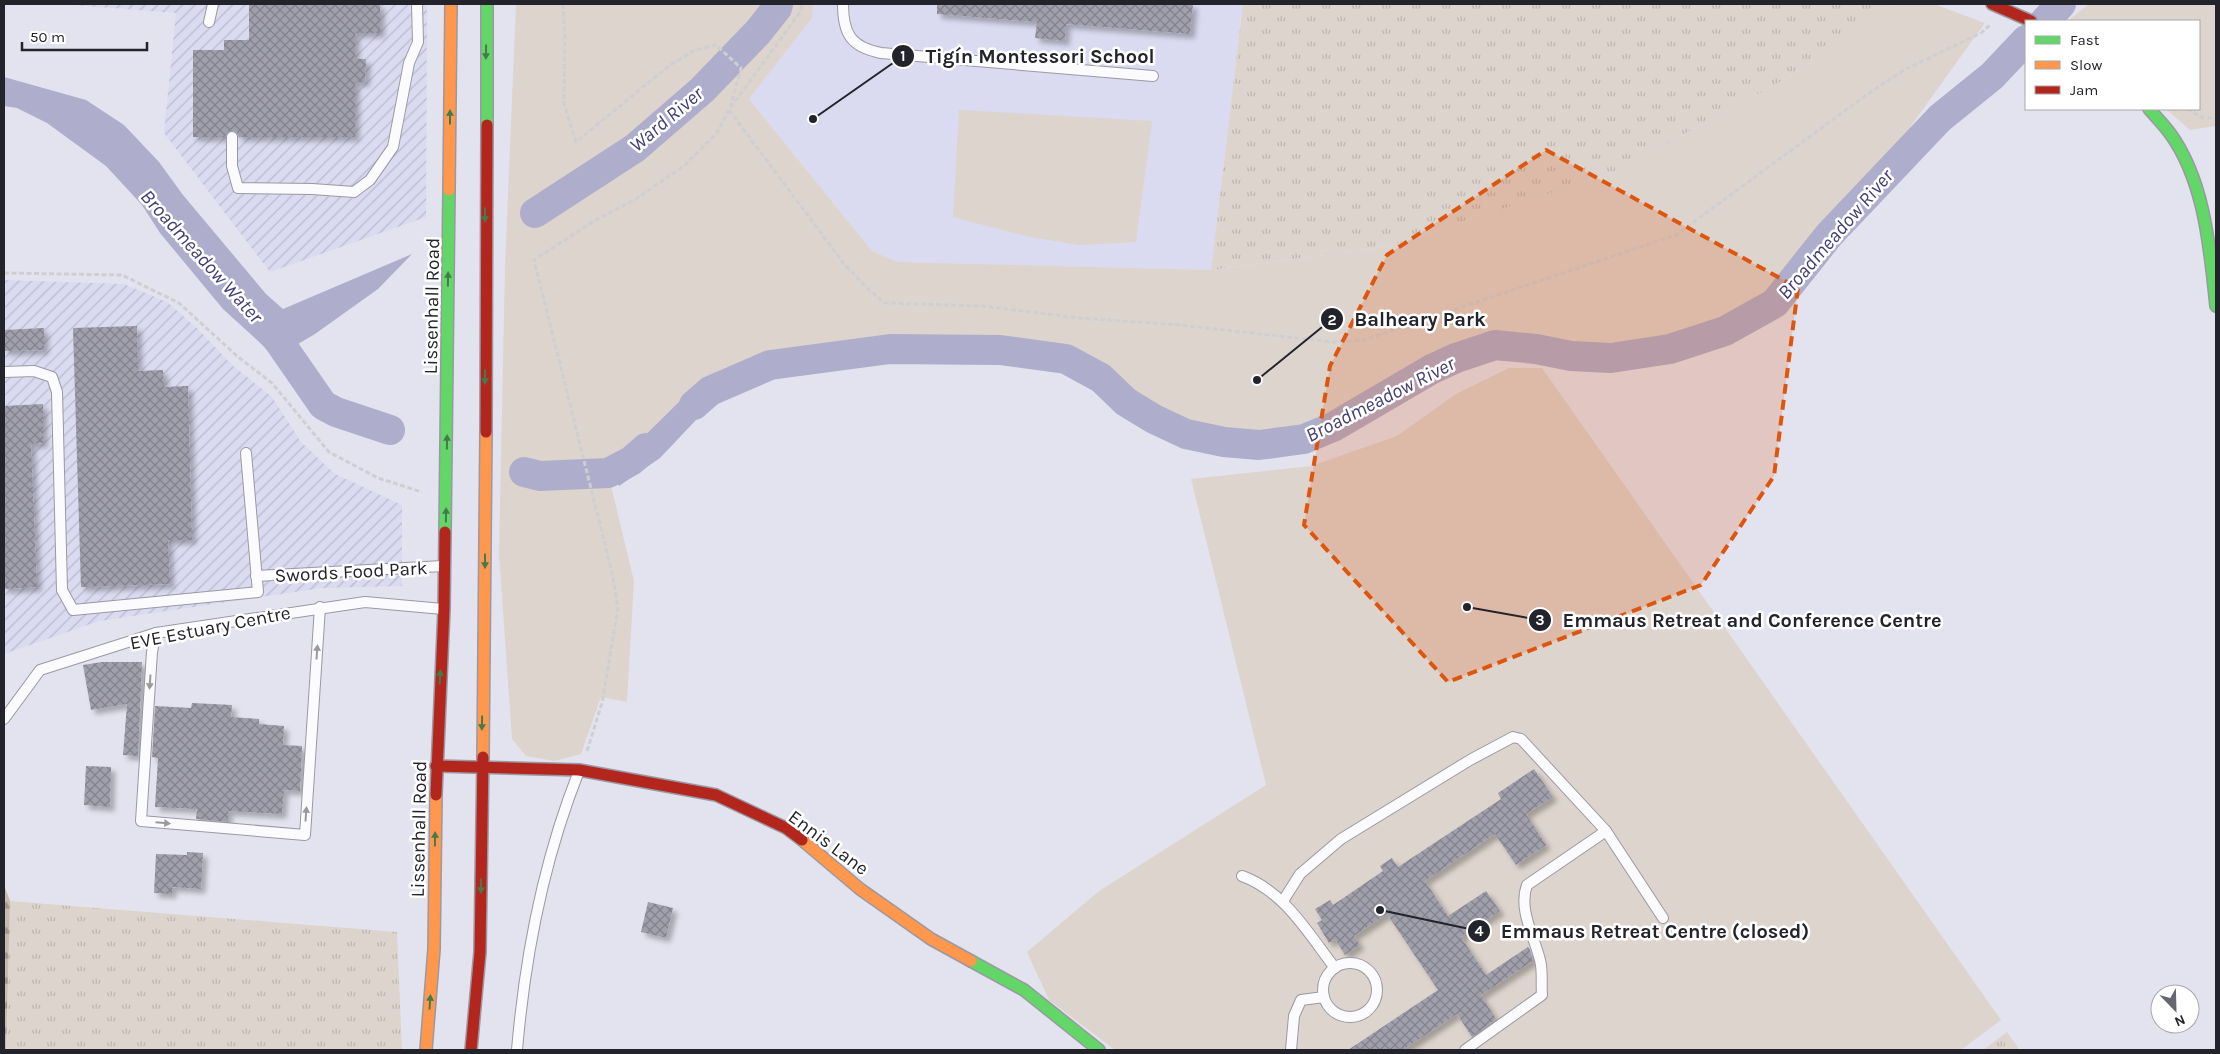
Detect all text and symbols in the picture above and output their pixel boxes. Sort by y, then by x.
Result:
scale bar [22,20,148,52]
legend [2025,20,2200,110]
text: 50 m [30,28,65,46]
text: Fast [2070,31,2100,49]
callout: Tigín Montessori School [890,38,1164,73]
one-way arrow [482,45,490,61]
text: Tigín Montessori School [925,45,1155,68]
text: 1 [900,47,906,65]
text: Slow [2070,56,2102,74]
water label: Ward River [625,81,709,157]
text: Jam [2070,81,2098,99]
one-way arrow [446,109,454,125]
water label: Broadmeadow River [1773,164,1899,304]
water label: Broadmeadow Water [136,185,268,328]
one-way arrow [481,207,489,223]
street label: Lissenhall Road [420,238,444,374]
one-way arrow [444,271,452,287]
callout: Balheary Park [1319,302,1496,337]
text: Balheary Park [1354,308,1486,331]
text: 2 [1327,311,1337,329]
water label: Broadmeadow River [1302,351,1460,447]
one-way arrow [481,370,489,386]
one-way arrow [443,434,451,450]
one-way arrow [442,506,450,522]
one-way arrow [481,553,489,569]
street label: Swords Food Park [274,557,428,587]
street label: EVE Estuary Centre [128,602,292,654]
callout: Emmaus Retreat and Conference Centre [1527,602,1952,637]
text: Emmaus Retreat and Conference Centre [1562,609,1942,632]
text: 3 [1535,611,1545,629]
one-way arrow [313,644,321,660]
one-way arrow [437,669,445,685]
one-way arrow [146,674,154,690]
one-way arrow [478,716,486,732]
street label: Lissenhall Road [407,761,431,897]
one-way arrow [302,806,310,822]
street label: Ennis Lane [784,806,873,880]
one-way arrow [155,819,171,827]
one-way arrow [431,831,439,847]
one-way arrow [477,878,485,894]
callout: Emmaus Retreat Centre (closed) [1466,914,1820,949]
text: Emmaus Retreat Centre (closed) [1501,920,1809,943]
text: 4 [1475,922,1484,940]
north arrow [2150,984,2200,1034]
one-way arrow [426,993,434,1009]
text: N [2172,1011,2188,1030]

